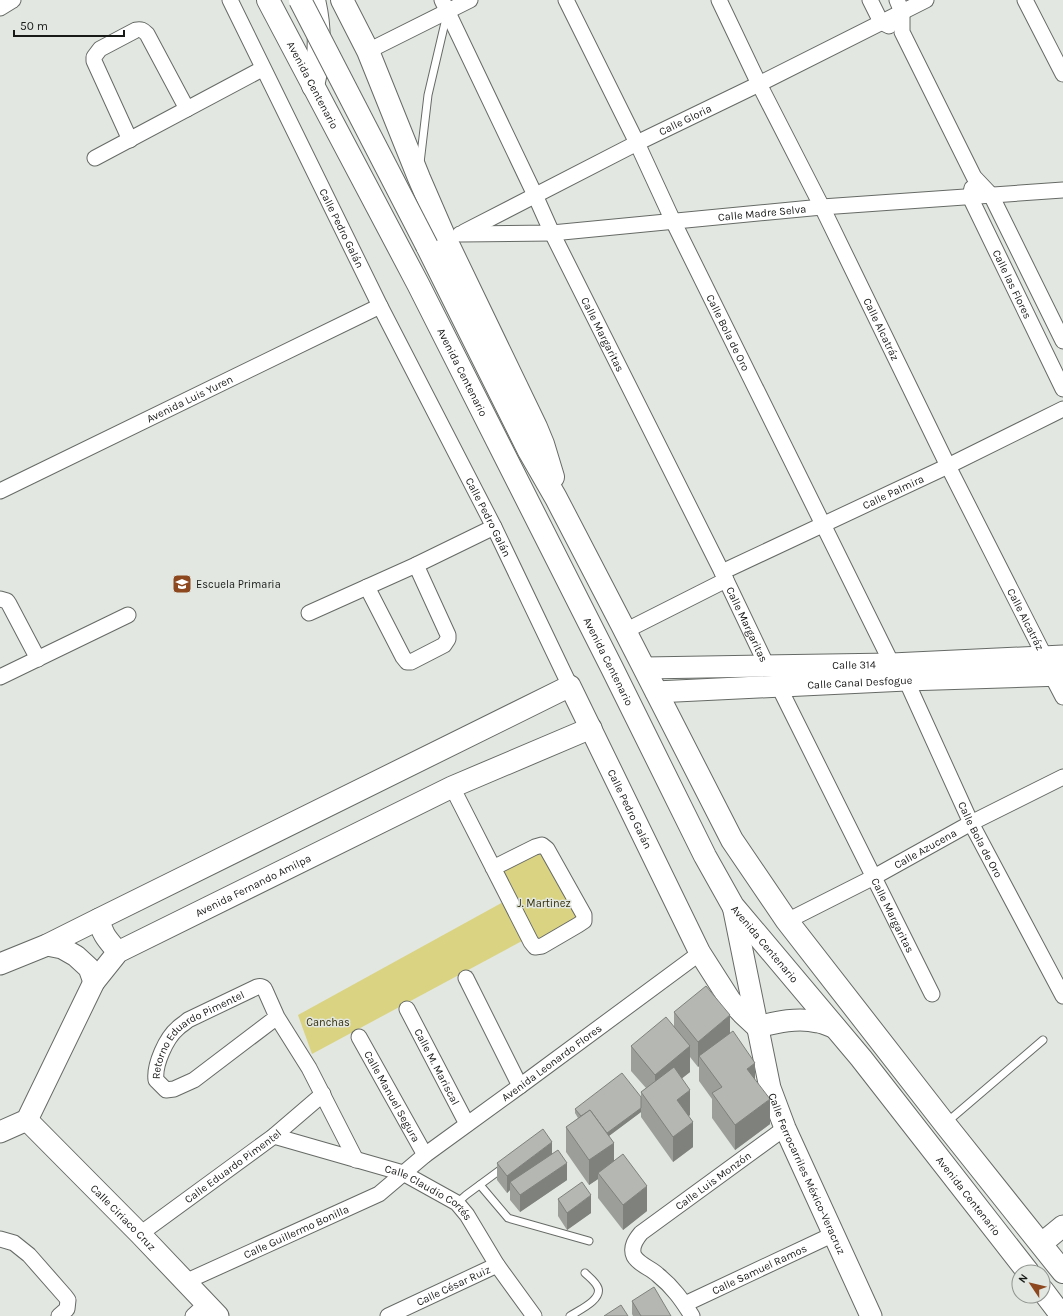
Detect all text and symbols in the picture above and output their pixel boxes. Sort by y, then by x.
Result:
scale bar [14,12,124,38]
text: 50 m [20,19,48,33]
street label: Avenida Centenario [284,39,341,131]
street label: Calle Gloria [657,102,714,138]
street label: Calle Pedro Galán [317,186,367,270]
street label: Calle Madre Selva [717,202,807,223]
street label: Calle las Flores [990,247,1035,321]
street label: Calle Bola de Oro [704,292,753,373]
street label: Calle Margaritas [579,295,627,374]
street label: Calle Alcatráz [861,296,902,362]
street label: Avenida Centenario [435,326,490,419]
street label: Avenida Luis Yuren [145,372,235,425]
street label: Calle Palmira [860,472,926,512]
street label: Calle Pedro Galán [463,475,514,559]
school or university icon: Escuela Primaria [171,573,193,595]
place label: Escuela Primaria [196,578,281,591]
street label: Calle Margaritas [724,585,771,664]
street label: Calle Alcatráz [1005,586,1047,652]
street label: Avenida Centenario [581,615,636,708]
street label: Calle 314 [832,658,876,671]
street label: Calle Canal Desfogue [807,673,913,691]
street label: Calle Pedro Galán [605,767,655,851]
street label: Calle Bola de Oro [956,799,1005,880]
street label: Calle Azucena [892,826,959,871]
street label: Avenida Fernando Amilpa [193,851,313,919]
street label: Calle Margaritas [869,876,917,955]
park label: J. Martinez [517,897,571,910]
street label: Avenida Centenario [729,903,801,985]
street label: Retorno Eduardo Pimentel [149,988,246,1079]
park label: Canchas [306,1016,350,1029]
street label: Avenida Leonardo Flores [499,1021,604,1104]
street label: Calle M. Mariscal [412,1026,462,1107]
street label: Calle Manuel Segura [361,1048,423,1144]
street label: Calle Ferrocarriles México-Veracruz [766,1091,848,1256]
street label: Calle Eduardo Pimentel [182,1126,284,1206]
street label: Calle Luis Monzón [673,1148,754,1212]
street label: Avenida Centenario [934,1154,1004,1238]
street label: Calle Claudio Cortés [383,1162,475,1223]
street label: Calle Ciriaco Cruz [88,1182,159,1253]
street label: Calle Guillermo Bonilla [241,1202,351,1261]
street label: Calle Samuel Ramos [710,1241,809,1297]
street label: Calle César Ruiz [414,1263,492,1308]
north arrow [1011,1264,1051,1304]
text: N [1016,1272,1031,1286]

